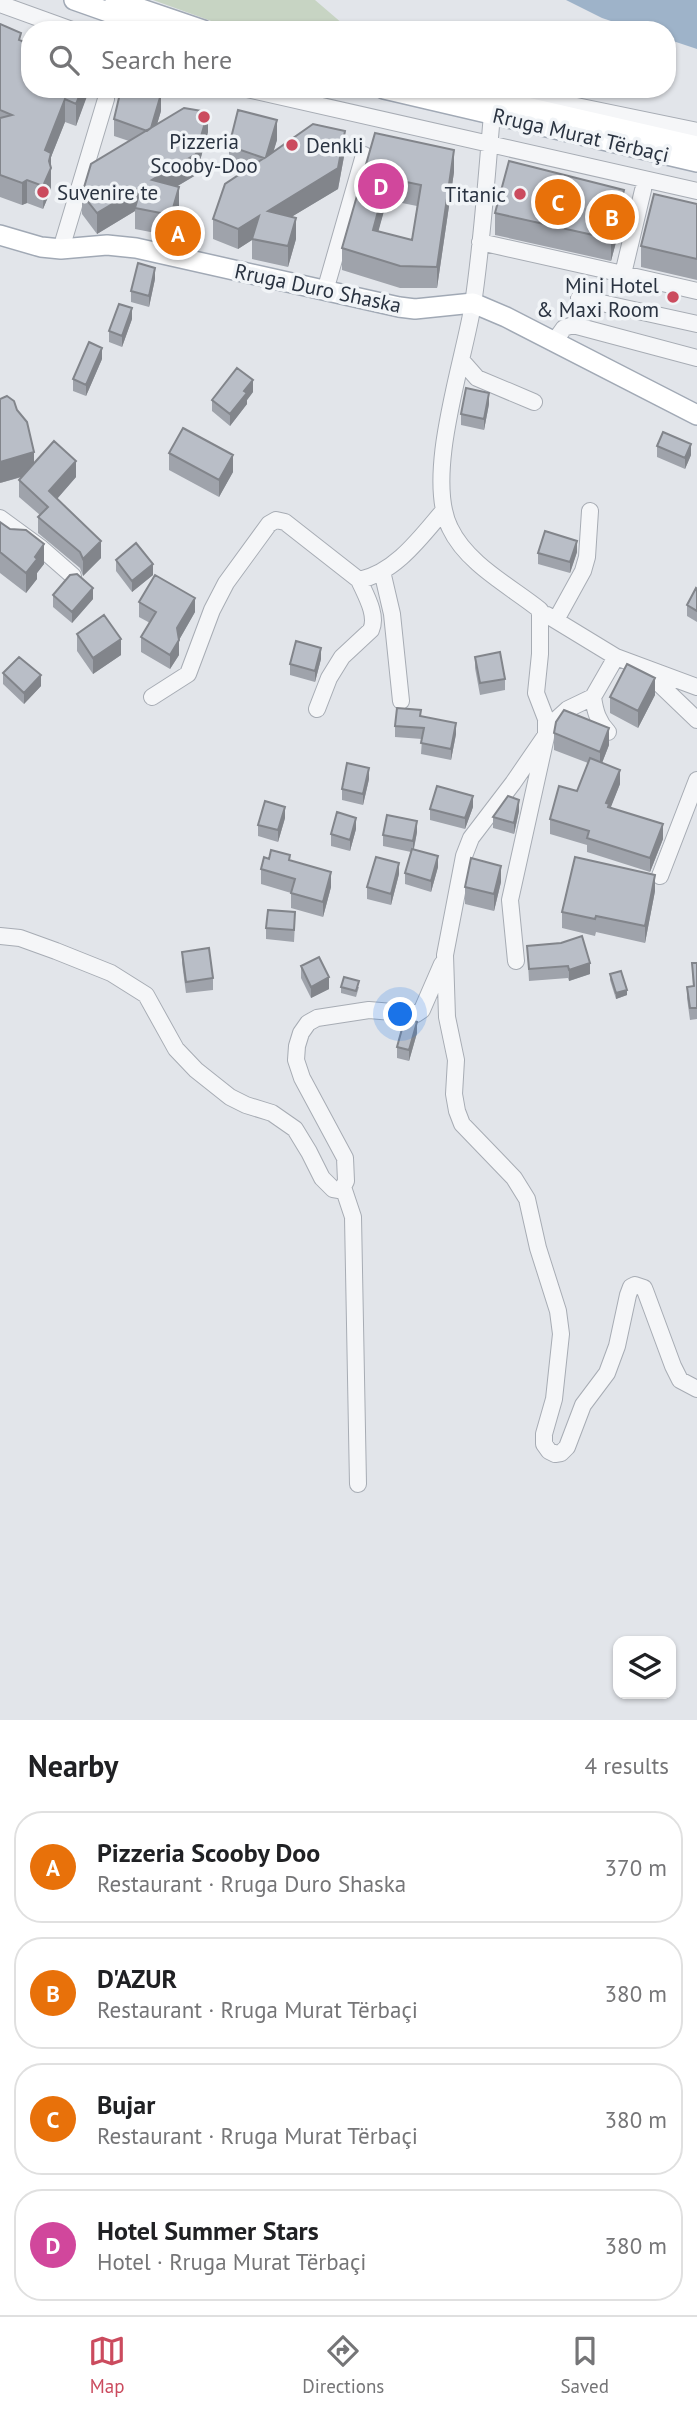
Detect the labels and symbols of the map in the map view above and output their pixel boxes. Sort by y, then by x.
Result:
street label: Rruga Murat Tërbaçi [490,102,672,168]
marker: Pizzeria Scooby-Doo [196,109,212,125]
place label: Pizzeria Scooby-Doo [150,128,258,179]
place label: Denkli [306,132,364,159]
marker: Denkli [284,137,300,153]
pin: D [358,160,404,212]
pin: C [535,176,581,228]
place label: Suvenire te [57,179,158,206]
place label: Titanic [445,181,506,208]
marker: Suvenire te [35,184,51,200]
marker: Titanic [512,186,528,202]
pin: B [589,191,635,243]
pin: A [155,207,201,259]
street label: Rruga Duro Shaska [232,257,404,319]
place label: Mini Hotel & Maxi Room [536,272,659,323]
marker: Mini Hotel & Maxi Room [665,289,681,305]
your location [383,997,417,1031]

